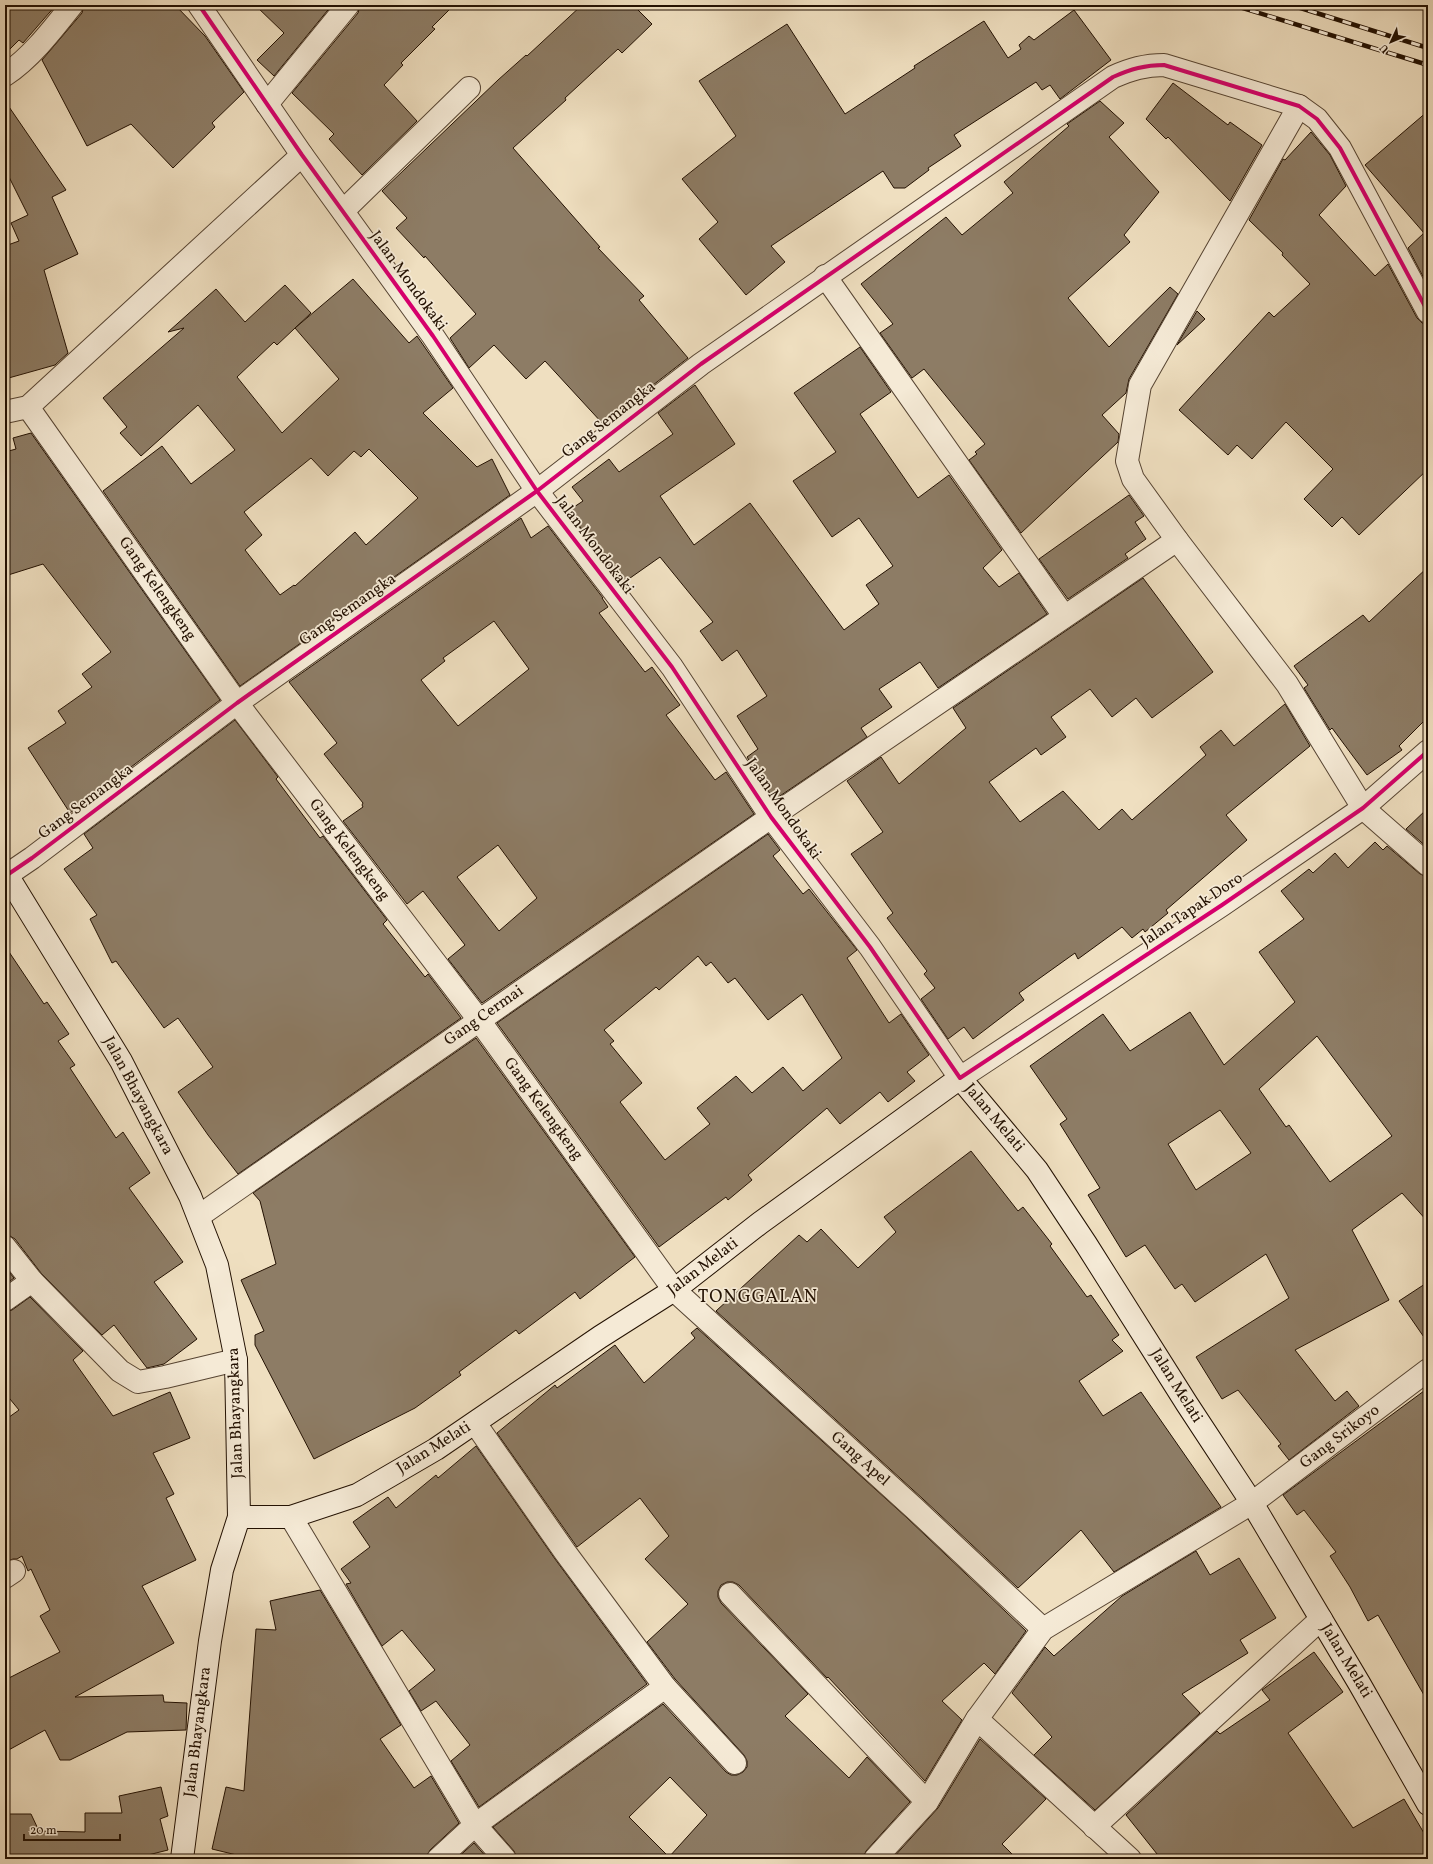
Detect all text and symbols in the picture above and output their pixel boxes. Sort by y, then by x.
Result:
north arrow [1371,22,1411,62]
text: U [1377,40,1393,56]
street label: Jalan Mondokaki [364,226,452,336]
street label: Gang Semangka [557,376,661,464]
street label: Jalan Mondokaki [549,491,639,599]
street label: Gang Kelengkeng [113,533,201,645]
street label: Gang Semangka [295,568,401,652]
street label: Jalan Mondokaki [740,754,826,864]
street label: Gang Semangka [34,759,138,845]
street label: Gang Kelengkeng [303,795,395,905]
street label: Jalan Tapak Doro [1136,868,1248,952]
street label: Gang Cermai [440,980,528,1051]
street label: Jalan Bhayangkara [97,1033,179,1159]
street label: Gang Kelengkeng [498,1053,588,1165]
street label: Jalan Melati [959,1079,1029,1157]
street label: Jalan Melati [663,1233,743,1301]
district label: TONGGALAN [698,1285,818,1310]
street label: Jalan Melati [1144,1345,1208,1428]
street label: Jalan Bhayangkara [223,1347,249,1479]
street label: Gang Srikoyo [1296,1400,1384,1474]
street label: Jalan Melati [393,1416,476,1480]
street label: Gang Apel [826,1426,895,1492]
street label: Jalan Melati [1315,1619,1377,1703]
street label: Jalan Bhayangkara [179,1665,217,1799]
scale bar [24,1816,120,1842]
text: 20 m [30,1823,57,1839]

